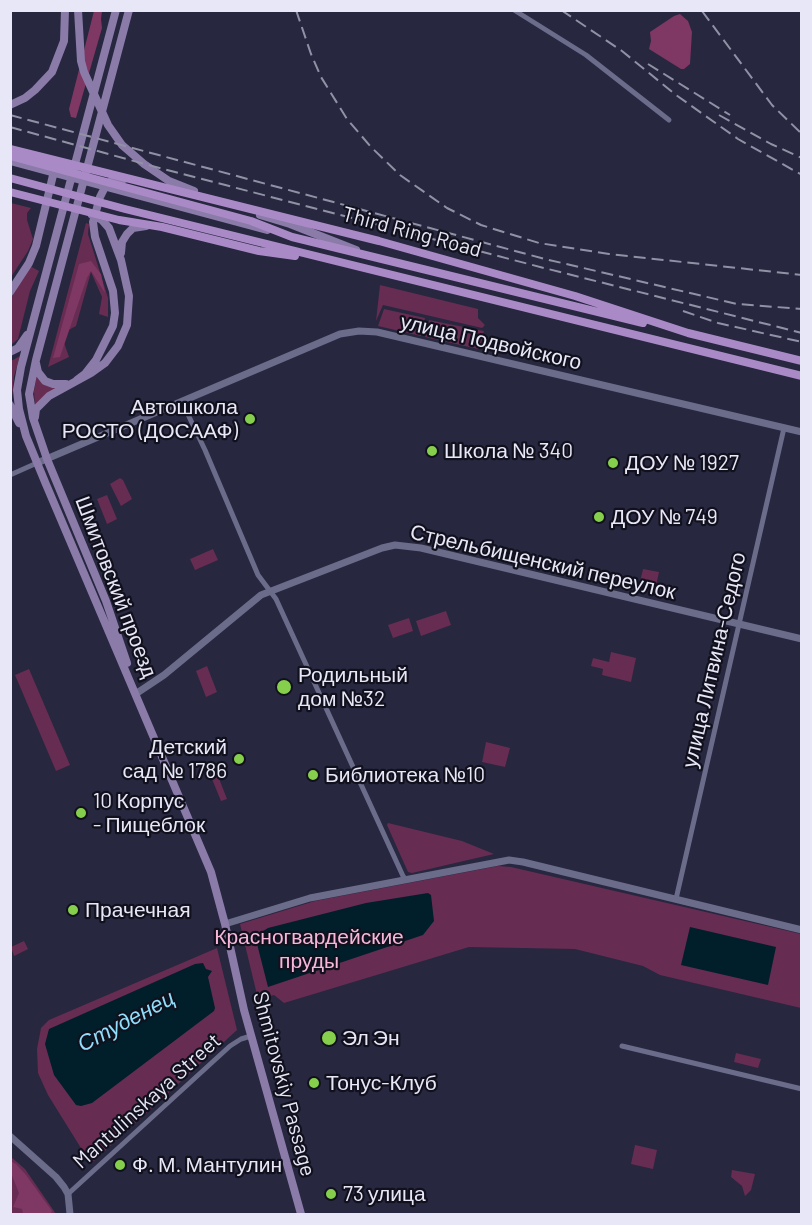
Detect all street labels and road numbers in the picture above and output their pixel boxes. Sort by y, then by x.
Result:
street label: Third Ring Road [340,201,484,263]
street label: улица Подвойского [398,309,584,375]
street label: Шмитовский проезд [70,493,162,681]
street label: Стрельбищенский переулок [408,519,678,605]
street label: улица Литвина-Седого [677,550,751,770]
street label: Shmitovskiy Passage [247,989,321,1179]
street label: Mantulinskaya Street [68,1028,226,1174]

